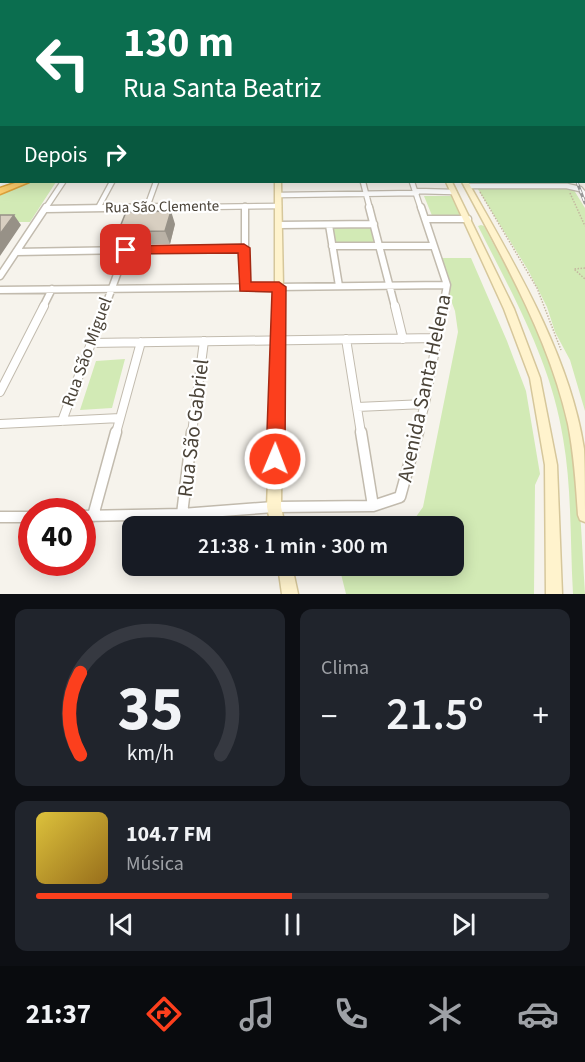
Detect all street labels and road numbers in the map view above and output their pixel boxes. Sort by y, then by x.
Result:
street label: Rua São Clemente [105,196,219,218]
street label: Avenida Santa Helena [389,291,459,485]
street label: Rua São Miguel [56,294,118,410]
street label: Rua São Gabriel [170,357,216,499]

